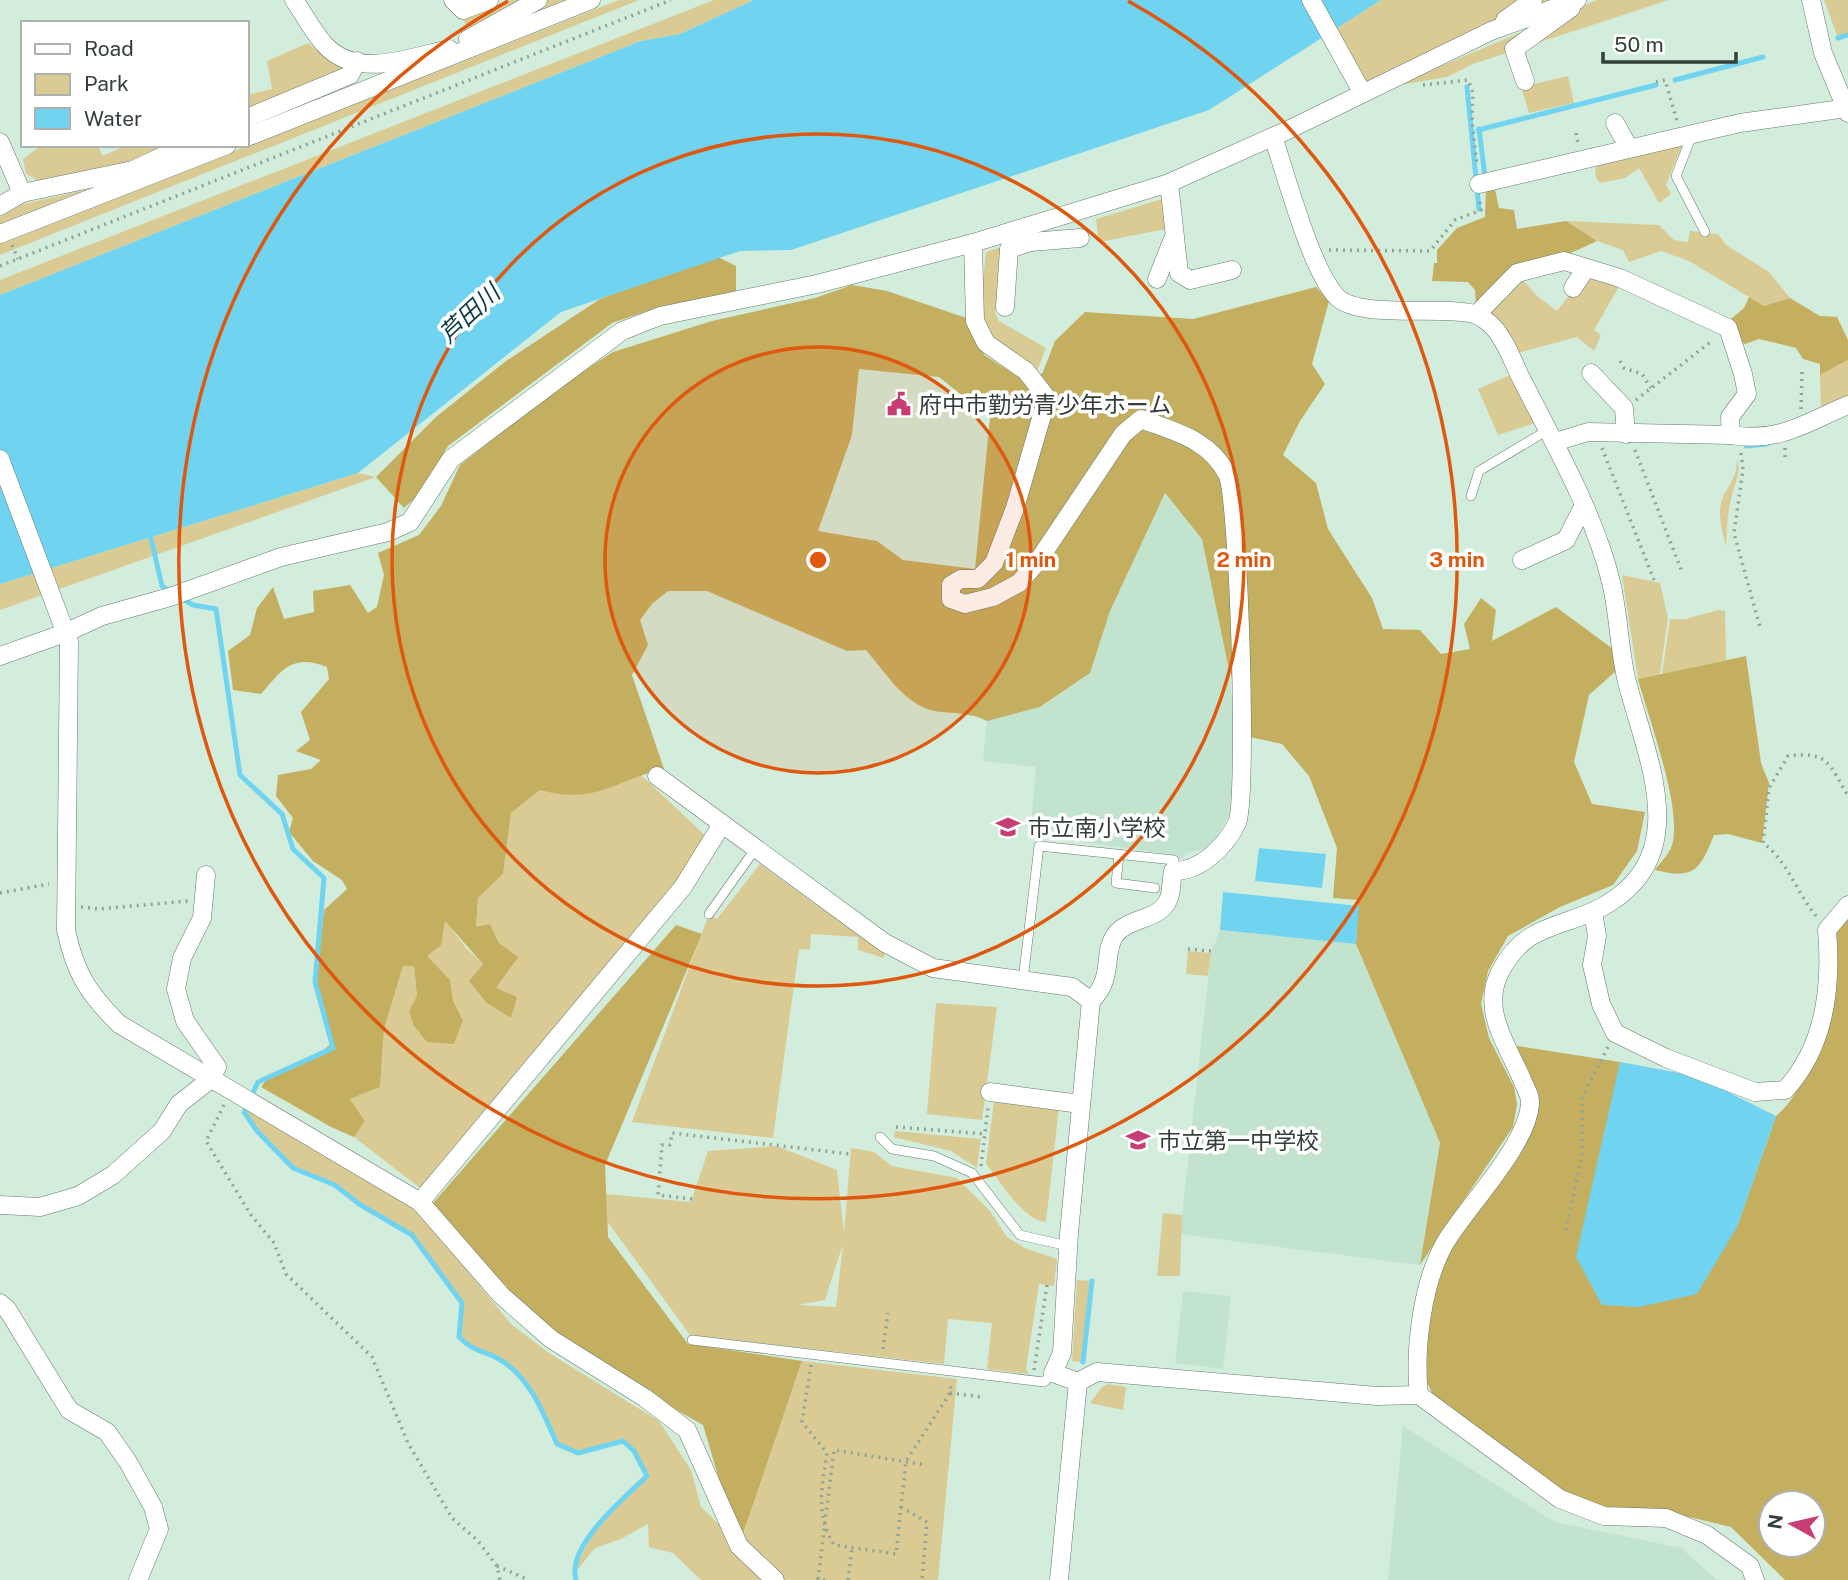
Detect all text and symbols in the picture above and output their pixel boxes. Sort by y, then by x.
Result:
legend [21,21,248,147]
scale bar [1603,21,1736,65]
text: 50 m [1614,32,1664,57]
text: Road [84,36,134,61]
text: Park [84,71,129,96]
text: Water [84,106,142,131]
water label: 芦田川 [433,276,507,348]
public building icon: 府中市勤労青少年ホーム [885,390,913,418]
place label: 府中市勤労青少年ホーム [919,391,1171,418]
text: 1 min [1006,547,1056,572]
text: 2 min [1216,547,1272,572]
text: 3 min [1429,547,1485,572]
centre of rings [806,548,830,572]
school or university icon: 市立南小学校 [994,813,1022,841]
place label: 市立南小学校 [1028,814,1166,841]
school or university icon: 市立第一中学校 [1124,1126,1152,1154]
place label: 市立第一中学校 [1158,1127,1319,1154]
north arrow [1757,1489,1827,1559]
text: N [1763,1513,1787,1531]

